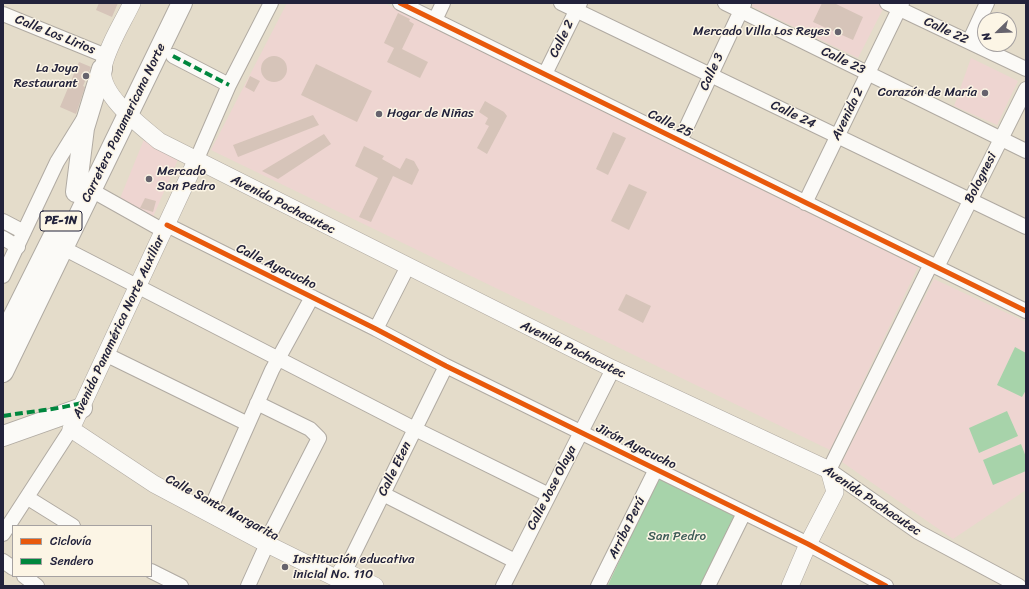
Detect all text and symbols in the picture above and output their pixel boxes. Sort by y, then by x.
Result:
street label: Calle Los Lirios [13,12,97,58]
north arrow [977,12,1017,52]
street label: Calle 22 [921,14,971,48]
street label: Calle 2 [546,18,578,60]
place label: Mercado Villa Los Reyes [693,24,830,40]
marker: Mercado Villa Los Reyes [833,27,843,37]
text: N [976,29,997,44]
street label: Carretera Panamericana Norte [79,41,169,205]
street label: Calle 23 [819,44,867,78]
street label: Calle 3 [697,51,727,93]
place label: La Joya Restaurant [14,61,78,92]
marker: La Joya Restaurant [81,71,91,81]
street label: Avenida 2 [829,85,867,143]
place label: Corazón de María [878,85,977,101]
marker: Corazón de María [980,88,990,98]
street label: Calle 24 [768,98,818,132]
place label: Hogar de Niñas [387,106,474,122]
street label: Calle 25 [645,107,695,141]
marker: Hogar de Niñas [374,109,384,119]
street label: Bolognesi [962,150,1000,206]
place label: Mercado San Pedro [157,164,215,195]
street label: Avenida Pachacutec [228,172,338,238]
marker: Mercado San Pedro [144,174,154,184]
road number: PE-1N [40,211,82,231]
street label: Avenida Panamérica Norte Auxiliar [70,233,168,421]
street label: Calle Ayacucho [233,241,319,293]
street label: Avenida Pachacutec [518,318,628,382]
street label: Jirón Ayacucho [593,421,679,473]
street label: Calle Eten [375,439,415,499]
street label: Calle Jose Olaya [524,443,580,533]
street label: Avenida Pachacutec [820,462,924,540]
street label: Calle Santa Margarita [163,472,281,544]
street label: Arriba Perú [605,495,649,561]
legend [12,525,152,577]
park label: San Pedro [648,529,706,545]
text: Ciclovía [50,530,91,552]
text: Sendero [50,550,94,572]
place label: Institución educativa inicial No. 110 [293,552,415,583]
marker: Institución educativa inicial No. 110 [280,562,290,572]

